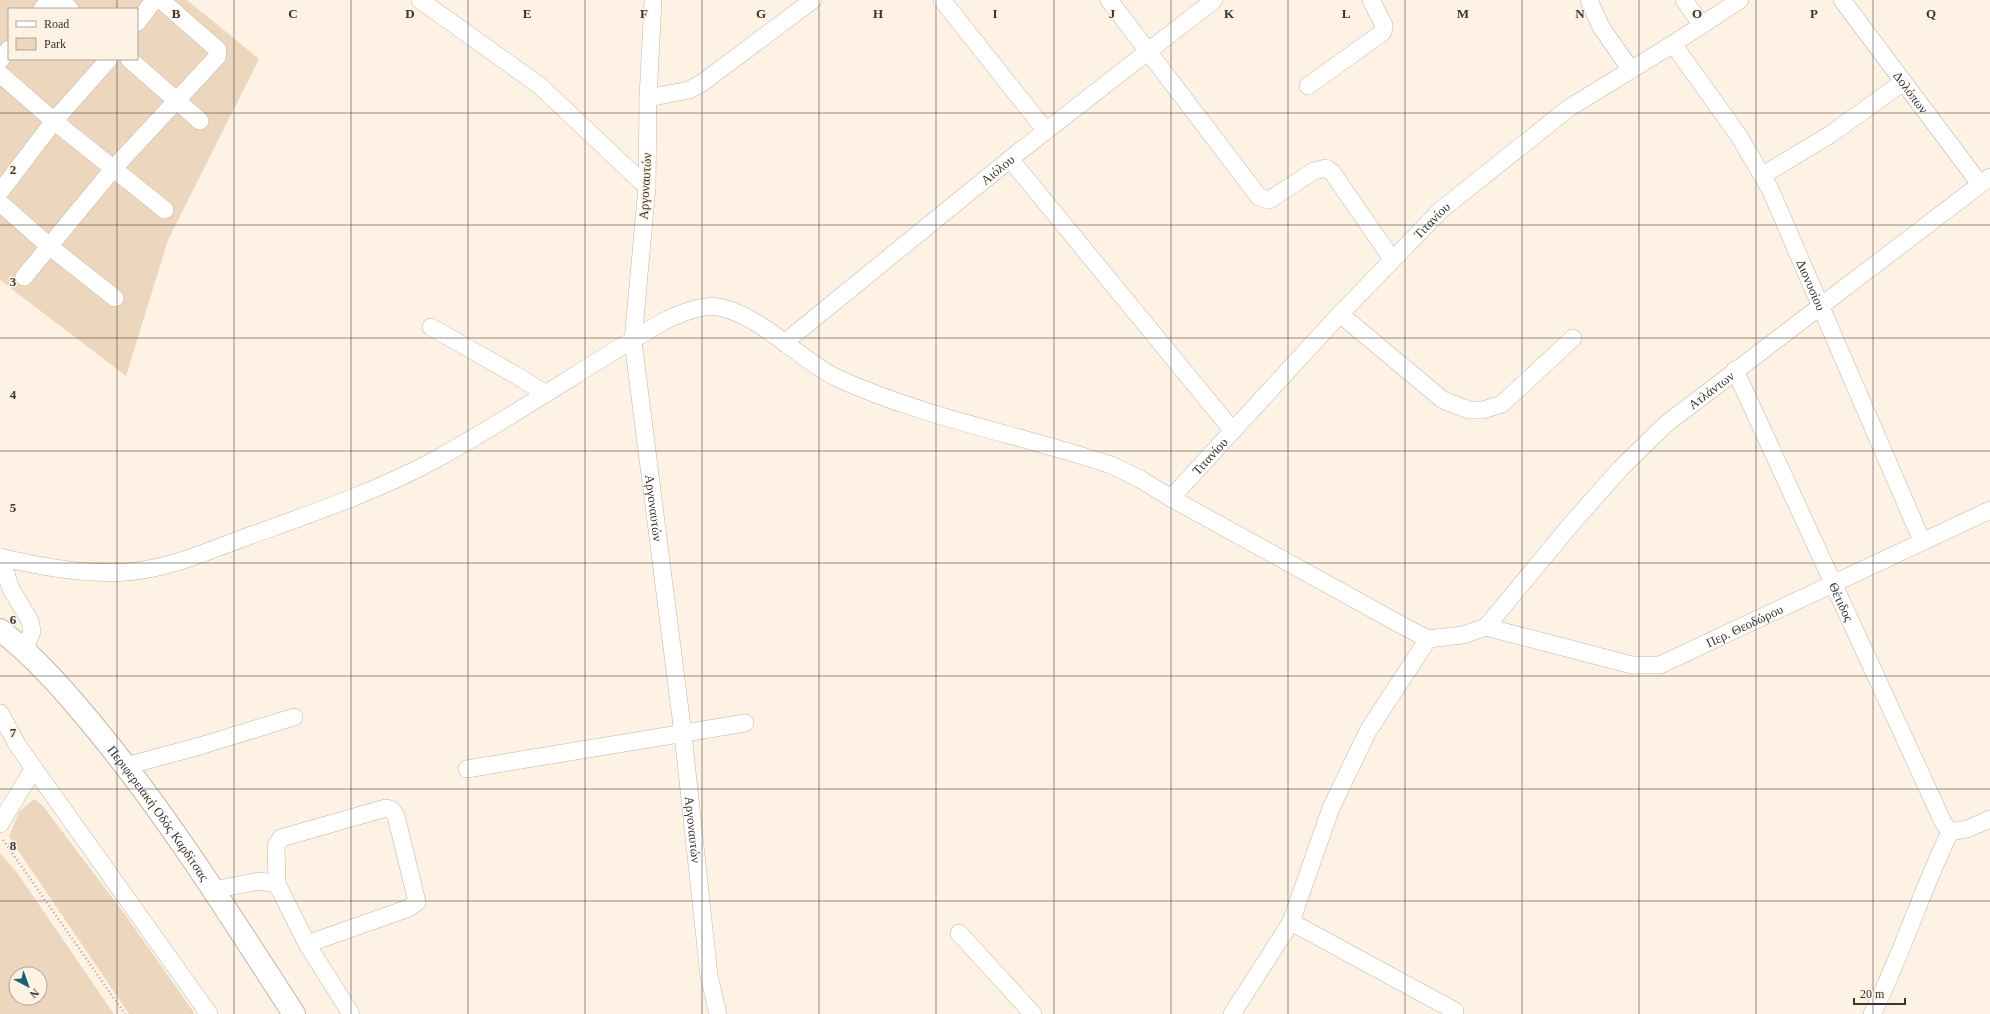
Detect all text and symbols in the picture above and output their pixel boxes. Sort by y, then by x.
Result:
text: B [172,6,181,21]
text: C [288,6,298,21]
text: D [405,6,415,21]
text: E [523,6,531,21]
text: F [640,6,648,21]
text: G [756,6,766,21]
text: H [873,6,883,21]
text: I [992,6,998,21]
text: J [1109,6,1116,21]
text: K [1224,6,1235,21]
text: L [1342,6,1351,21]
text: M [1457,6,1469,21]
text: N [1575,6,1585,21]
text: O [1692,6,1702,21]
text: P [1810,6,1818,21]
text: Q [1926,6,1936,21]
legend [8,8,138,60]
text: Road [44,17,69,31]
text: Park [44,37,66,51]
street label: Δολόπων [1890,68,1932,116]
street label: Αιόλου [978,151,1017,187]
street label: Αργοναυτών [636,152,654,220]
text: 2 [10,162,16,177]
street label: Τιτανίου [1410,198,1453,241]
street label: Διονυσίου [1794,257,1829,313]
text: 3 [10,274,17,289]
street label: Ατλάντων [1685,368,1737,412]
text: 4 [10,387,17,402]
street label: Τιτανίου [1189,434,1230,478]
street label: Αργοναυτών [643,474,666,542]
text: 5 [10,500,17,515]
street label: Θέτιδος [1826,580,1857,624]
street label: Περ. Θεοδώρου [1703,601,1785,650]
text: 6 [10,612,17,627]
text: 7 [10,725,17,740]
street label: Περιφερειακή Οδός Καρδίτσας [105,742,213,884]
street label: Αργοναυτών [682,795,704,864]
text: 8 [10,838,17,853]
north arrow [8,966,48,1006]
scale bar [1854,980,1905,1006]
text: N [28,986,41,1001]
text: 20 m [1860,987,1885,1001]

